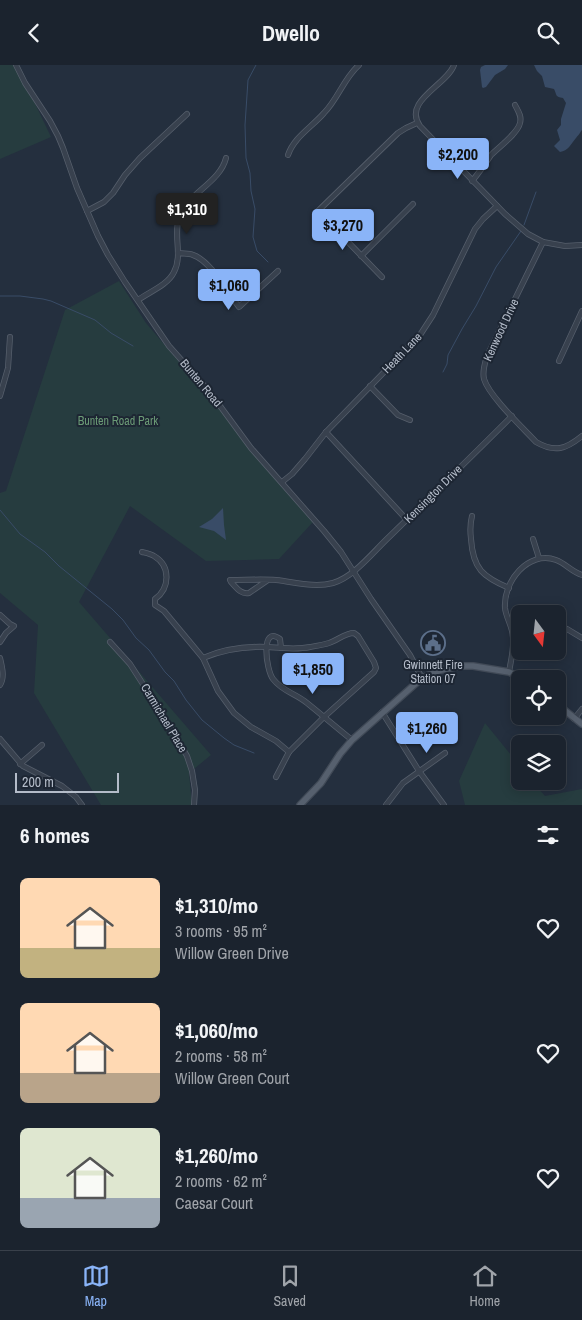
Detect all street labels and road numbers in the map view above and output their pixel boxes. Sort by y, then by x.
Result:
street label: Kenwood Drive [480,296,522,364]
street label: Heath Lane [379,329,425,377]
street label: Bunten Road [176,356,226,410]
street label: Kensington Drive [400,461,466,527]
street label: Carmichael Place [137,681,191,755]

